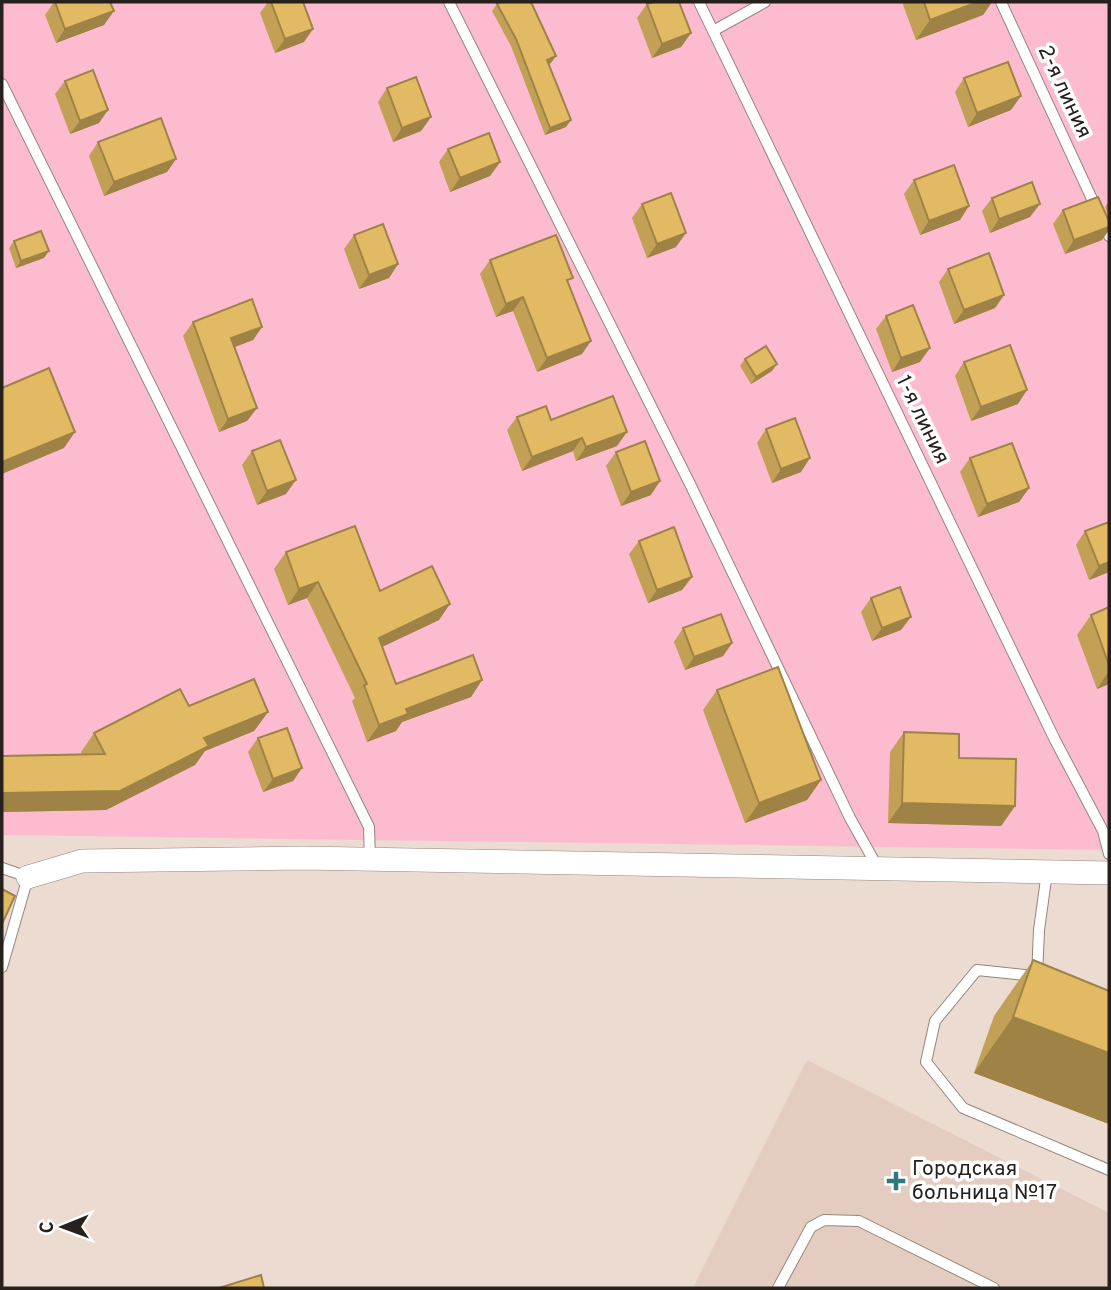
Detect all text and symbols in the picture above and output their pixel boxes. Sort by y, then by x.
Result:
street label: 2-я линия [1031,41,1097,143]
street label: 1-я линия [889,371,955,469]
place label: Городская больница №17 [912,1156,1057,1207]
marker: Городская больница №17 [886,1171,906,1191]
north arrow [28,1192,98,1262]
text: С [36,1221,60,1234]

